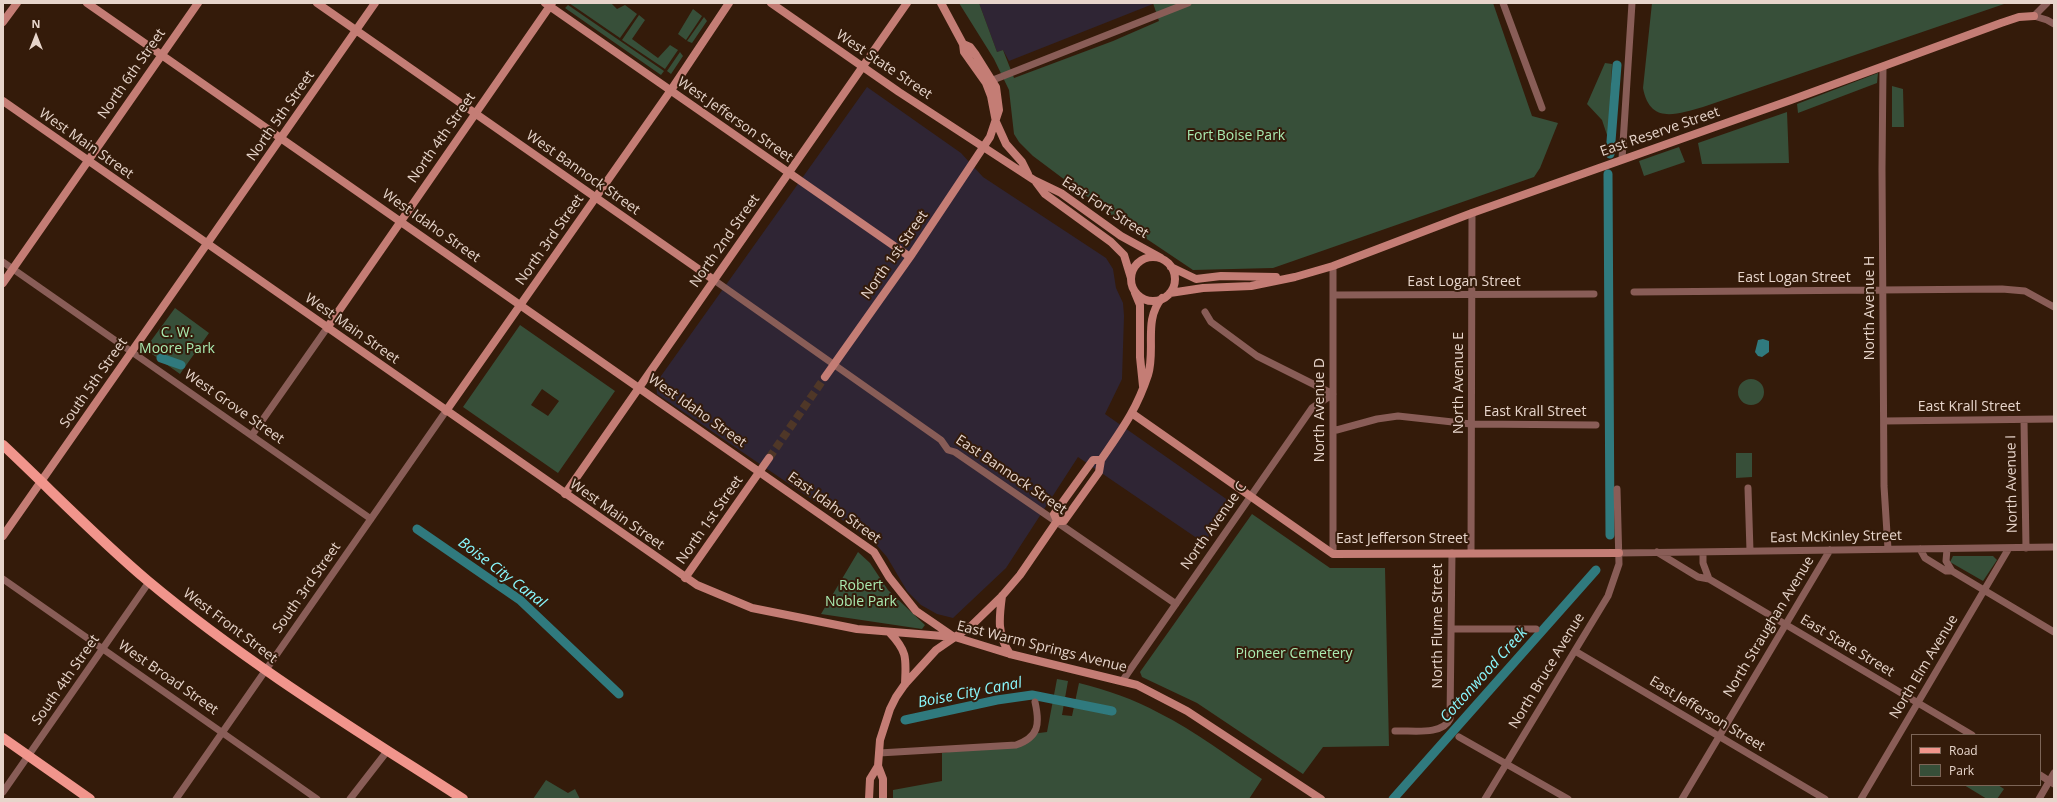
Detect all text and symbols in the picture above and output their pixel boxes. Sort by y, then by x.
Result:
north arrow [16,16,56,56]
text: N [32,16,40,31]
street label: North 6th Street [95,26,169,122]
street label: West State Street [833,27,935,103]
street label: North 5th Street [244,68,318,164]
street label: West Jefferson Street [674,74,796,166]
street label: North 4th Street [405,90,479,186]
street label: East Reserve Street [1598,104,1722,160]
street label: West Main Street [36,105,136,183]
street label: West Bannock Street [523,127,643,219]
park label: Fort Boise Park [1187,128,1285,144]
street label: East Fort Street [1059,174,1151,242]
street label: West Idaho Street [379,186,483,266]
street label: North 3rd Street [512,191,588,289]
street label: North 2nd Street [687,191,763,291]
street label: North 1st Street [858,207,932,303]
street label: North Avenue H [1862,256,1878,360]
street label: East Logan Street [1737,270,1851,286]
street label: East Logan Street [1407,274,1521,290]
street label: West Main Street [302,290,402,368]
park label: C. W. Moore Park [139,325,215,358]
street label: North Avenue E [1451,332,1467,434]
street label: South 5th Street [57,335,131,431]
street label: North Avenue D [1312,358,1328,462]
street label: West Grove Street [181,366,287,448]
street label: West Idaho Street [645,371,749,451]
street label: East Krall Street [1918,399,2020,415]
street label: East Krall Street [1484,404,1586,420]
street label: East Bannock Street [952,432,1070,518]
street label: North Avenue I [2003,435,2021,533]
street label: East Idaho Street [784,469,884,547]
street label: North 1st Street [673,472,747,568]
street label: West Main Street [567,476,667,554]
street label: North Avenue C [1178,479,1250,573]
street label: East McKinley Street [1770,527,1902,547]
street label: East Jefferson Street [1336,531,1468,547]
water label: Boise City Canal [454,534,550,612]
street label: South 3rd Street [269,539,345,637]
street label: North Straughan Avenue [1720,553,1818,701]
street label: North Flume Street [1430,564,1446,688]
park label: Robert Noble Park [825,578,897,610]
street label: West Front Street [180,585,280,667]
street label: North Bruce Avenue [1506,610,1588,732]
street label: East State Street [1797,611,1897,681]
street label: North Elm Avenue [1886,612,1962,722]
street label: East Warm Springs Avenue [955,618,1129,676]
water label: Cottonwood Creek [1437,624,1531,726]
street label: South 4th Street [29,632,103,728]
street label: West Broad Street [115,637,221,719]
park label: Pioneer Cemetery [1235,646,1353,662]
street label: East Jefferson Street [1646,673,1768,755]
water label: Boise City Canal [916,674,1024,712]
legend [1911,734,2041,786]
text: Road [1949,742,1978,759]
text: Park [1949,762,1974,779]

